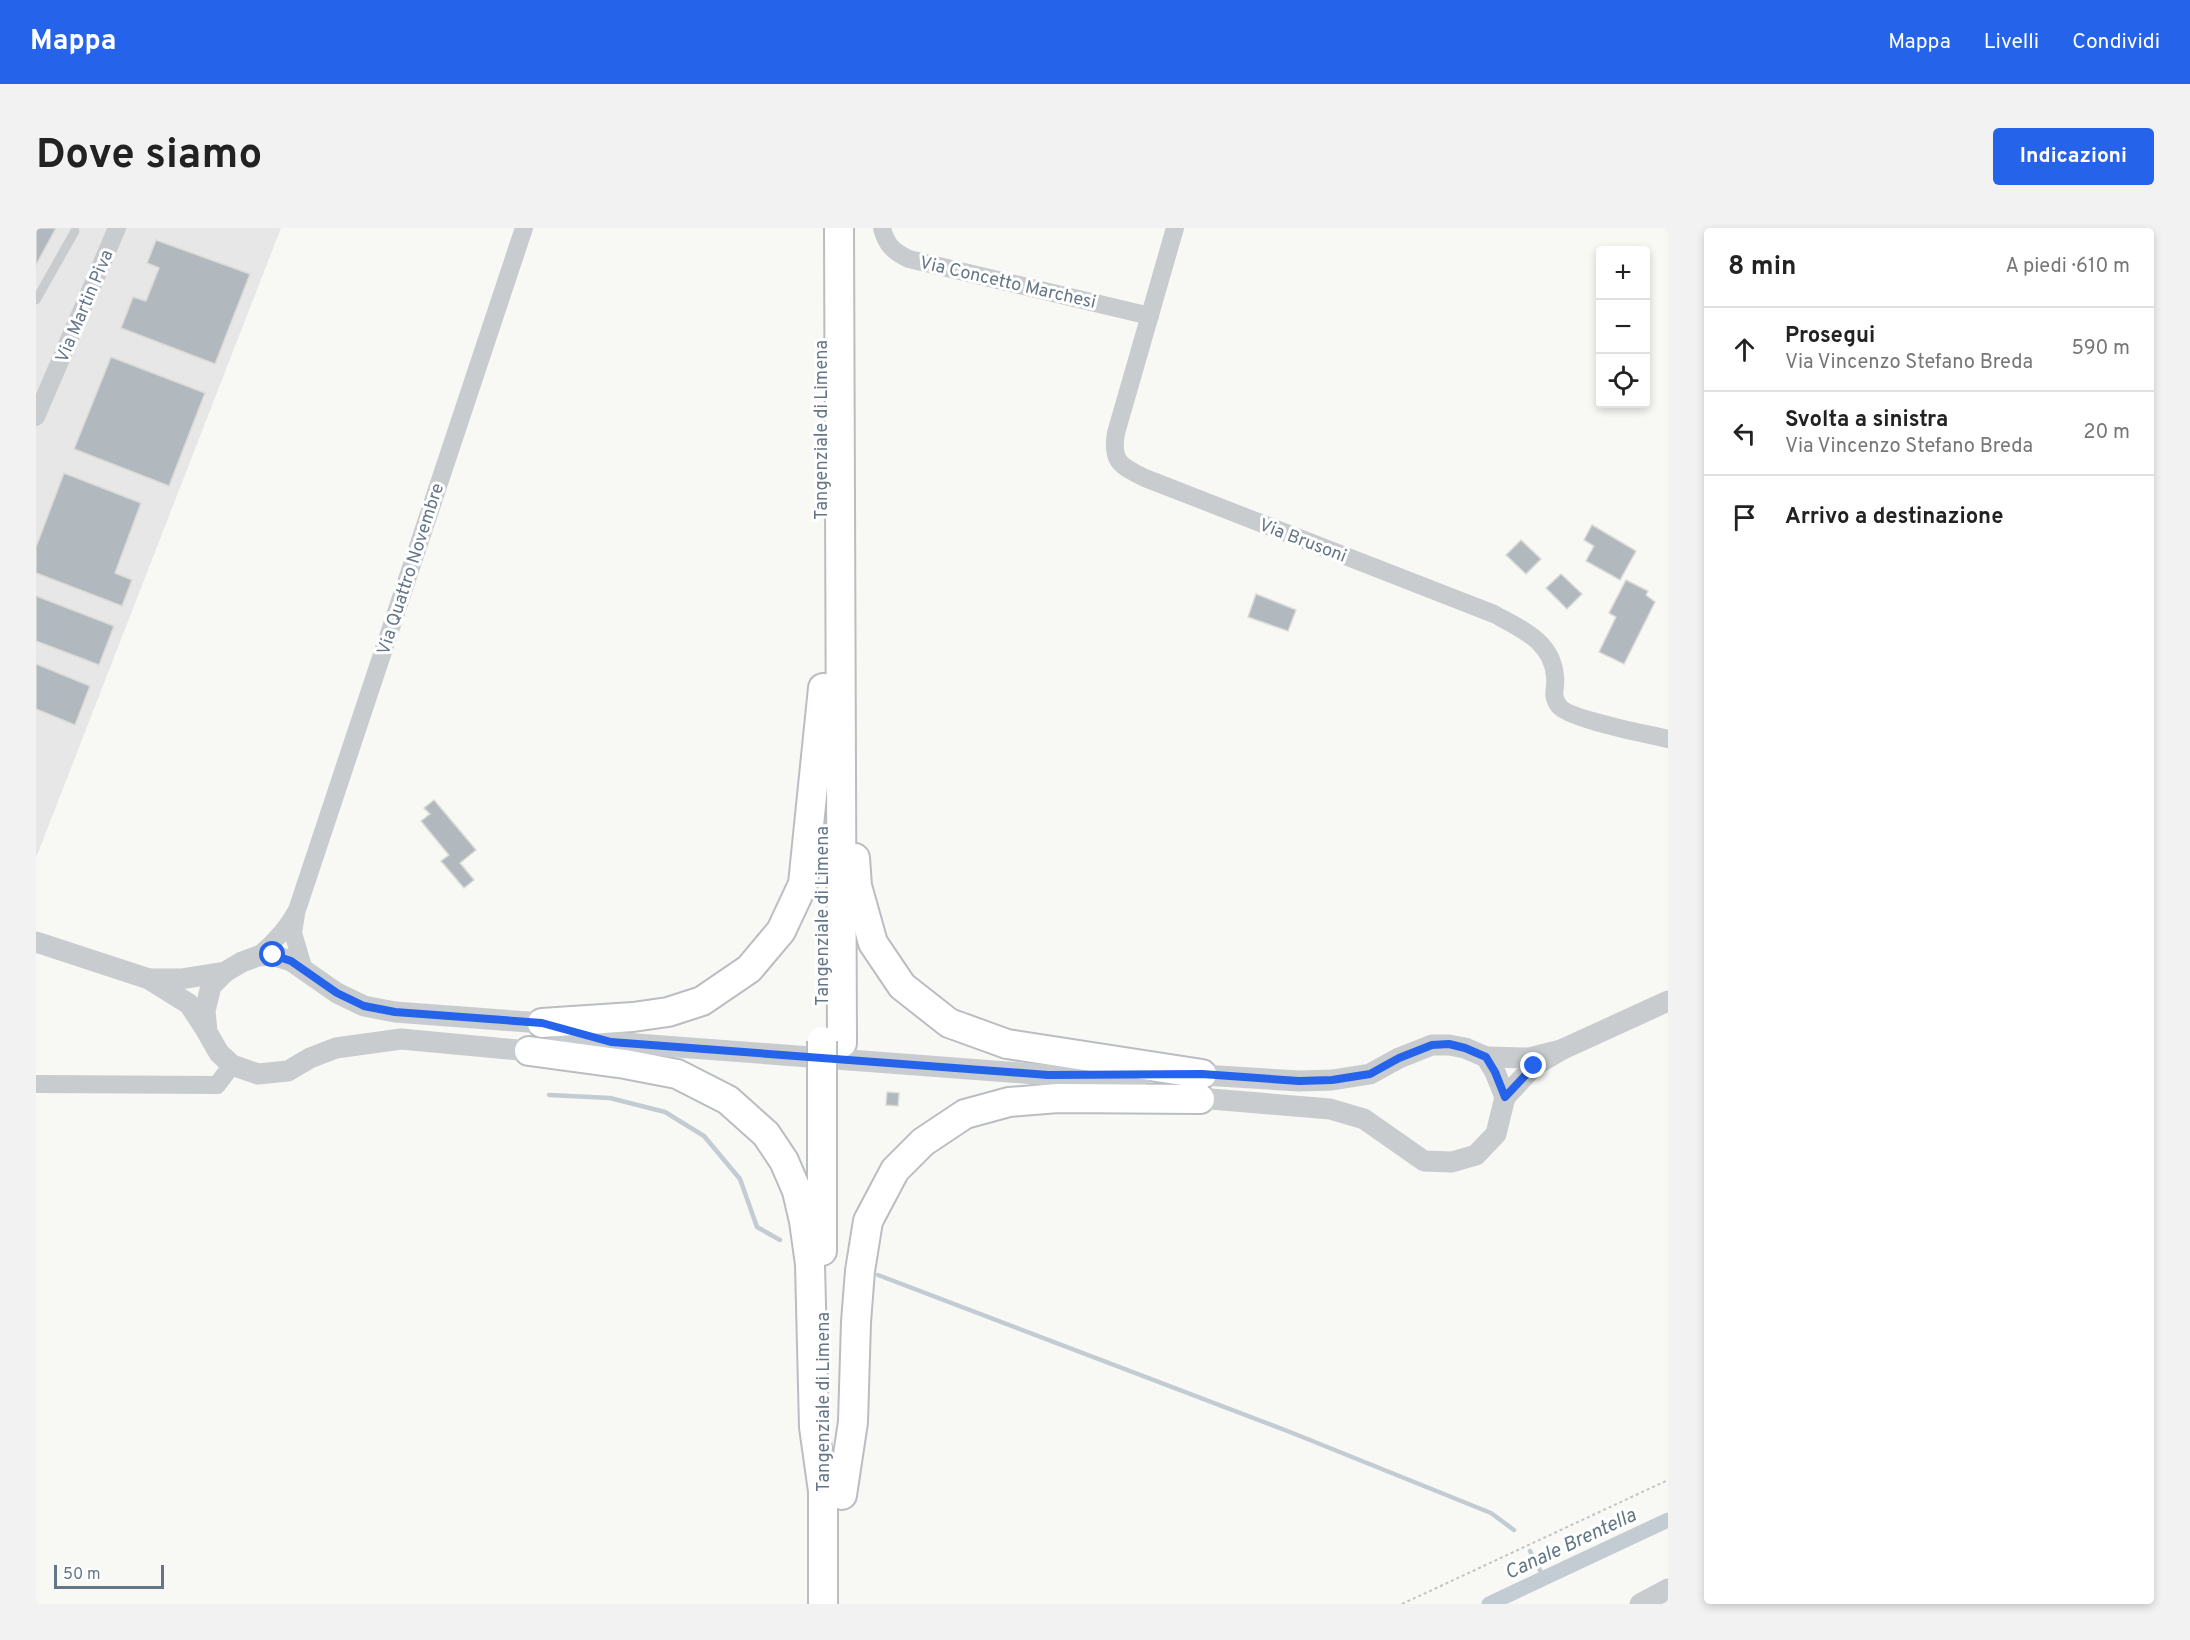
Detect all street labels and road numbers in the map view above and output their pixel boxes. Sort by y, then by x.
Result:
street label: Via Martin Piva [51,247,120,367]
street label: Via Concetto Marchesi [917,252,1098,315]
street label: Tangenziale di Limena [811,340,834,520]
street label: Via Quattro Novembre [373,481,450,658]
street label: Via Brusoni [1256,514,1349,569]
street label: Tangenziale di Limena [812,826,835,1006]
street label: Tangenziale di Limena [813,1312,836,1492]

